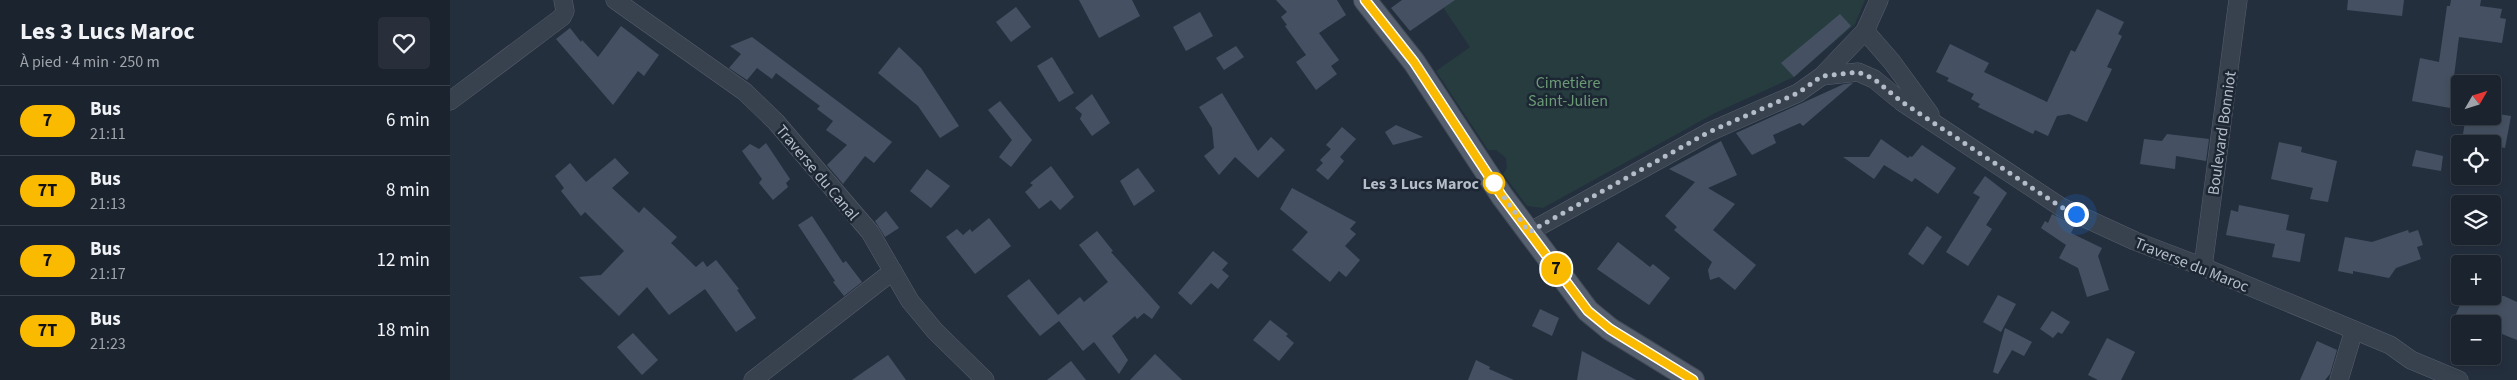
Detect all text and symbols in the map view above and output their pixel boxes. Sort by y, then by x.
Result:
text: Les 3 Lucs Maroc [20,14,195,49]
button: heart [378,17,430,69]
text: À pied · 4 min · 250 m [20,51,160,73]
street label: Boulevard Bonniot [2202,69,2242,197]
park label: Cimetière Saint-Julien [1528,72,1608,112]
north arrow [2451,75,2501,125]
map controls [2451,75,2501,365]
text: Bus [90,96,121,123]
text: 6 min [386,107,430,134]
text: 7 [43,108,52,133]
street label: Traverse du Canal [771,120,864,225]
text: 21:11 [90,123,126,145]
button: locate [2451,135,2501,185]
text: Bus [90,166,121,193]
marker: Les 3 Lucs Maroc [1483,172,1505,194]
place label: Les 3 Lucs Maroc [1363,173,1480,195]
text: 8 min [386,177,430,204]
text: 7T [38,178,57,203]
text: 21:13 [90,193,126,215]
button: layers [2451,195,2501,245]
your location [2064,202,2089,227]
street label: Traverse du Maroc [2131,232,2252,298]
text: Bus [90,236,121,263]
text: 12 min [376,247,430,274]
text: 7 [43,248,52,273]
line badge: 7 [1540,253,1572,285]
button: + [2451,255,2501,305]
text: 7 [1551,256,1561,281]
text: 21:17 [90,263,126,285]
text: Bus [90,306,121,333]
button: − [2451,315,2501,365]
text: 18 min [376,317,430,344]
text: 7T [38,318,57,343]
text: 21:23 [90,333,126,355]

